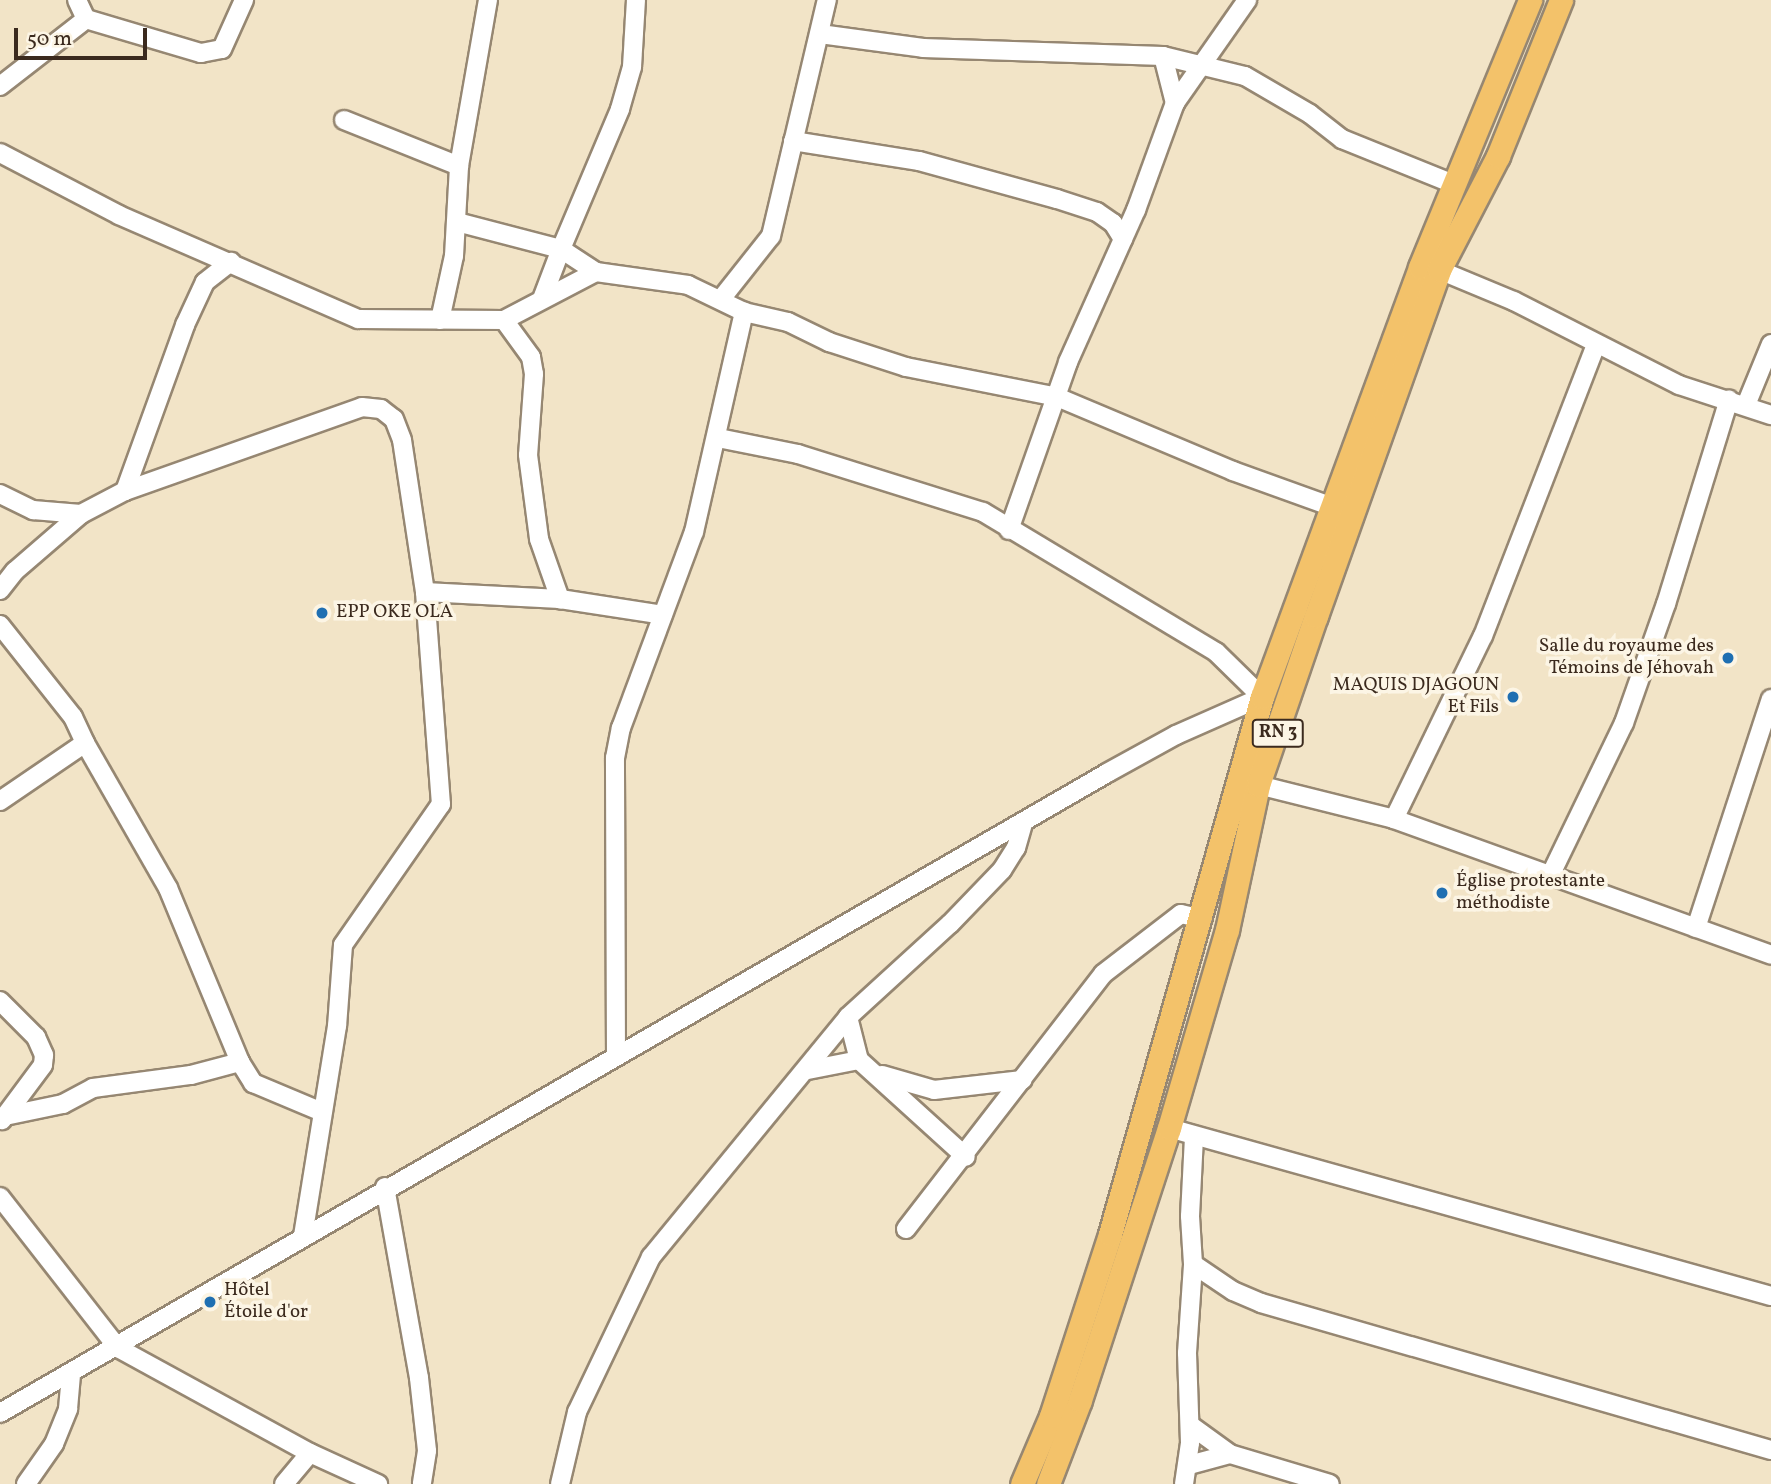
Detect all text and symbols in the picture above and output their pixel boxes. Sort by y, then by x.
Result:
scale bar [18,14,150,58]
text: 50 m [27,25,72,54]
place label: EPP OKE OLA [336,602,453,624]
marker: EPP OKE OLA [314,605,330,621]
place label: Salle du royaume des Témoins de Jéhovah [1539,636,1714,680]
marker: Salle du royaume des Témoins de Jéhovah [1720,650,1736,666]
place label: MAQUIS DJAGOUN Et Fils [1333,675,1499,719]
marker: MAQUIS DJAGOUN Et Fils [1505,689,1521,705]
road number: RN 3 [1252,718,1304,748]
place label: Église protestante méthodiste [1456,871,1605,915]
marker: Église protestante méthodiste [1434,885,1450,901]
place label: Hôtel Étoile d'or [224,1280,308,1324]
marker: Hôtel Étoile d'or [202,1294,218,1310]

